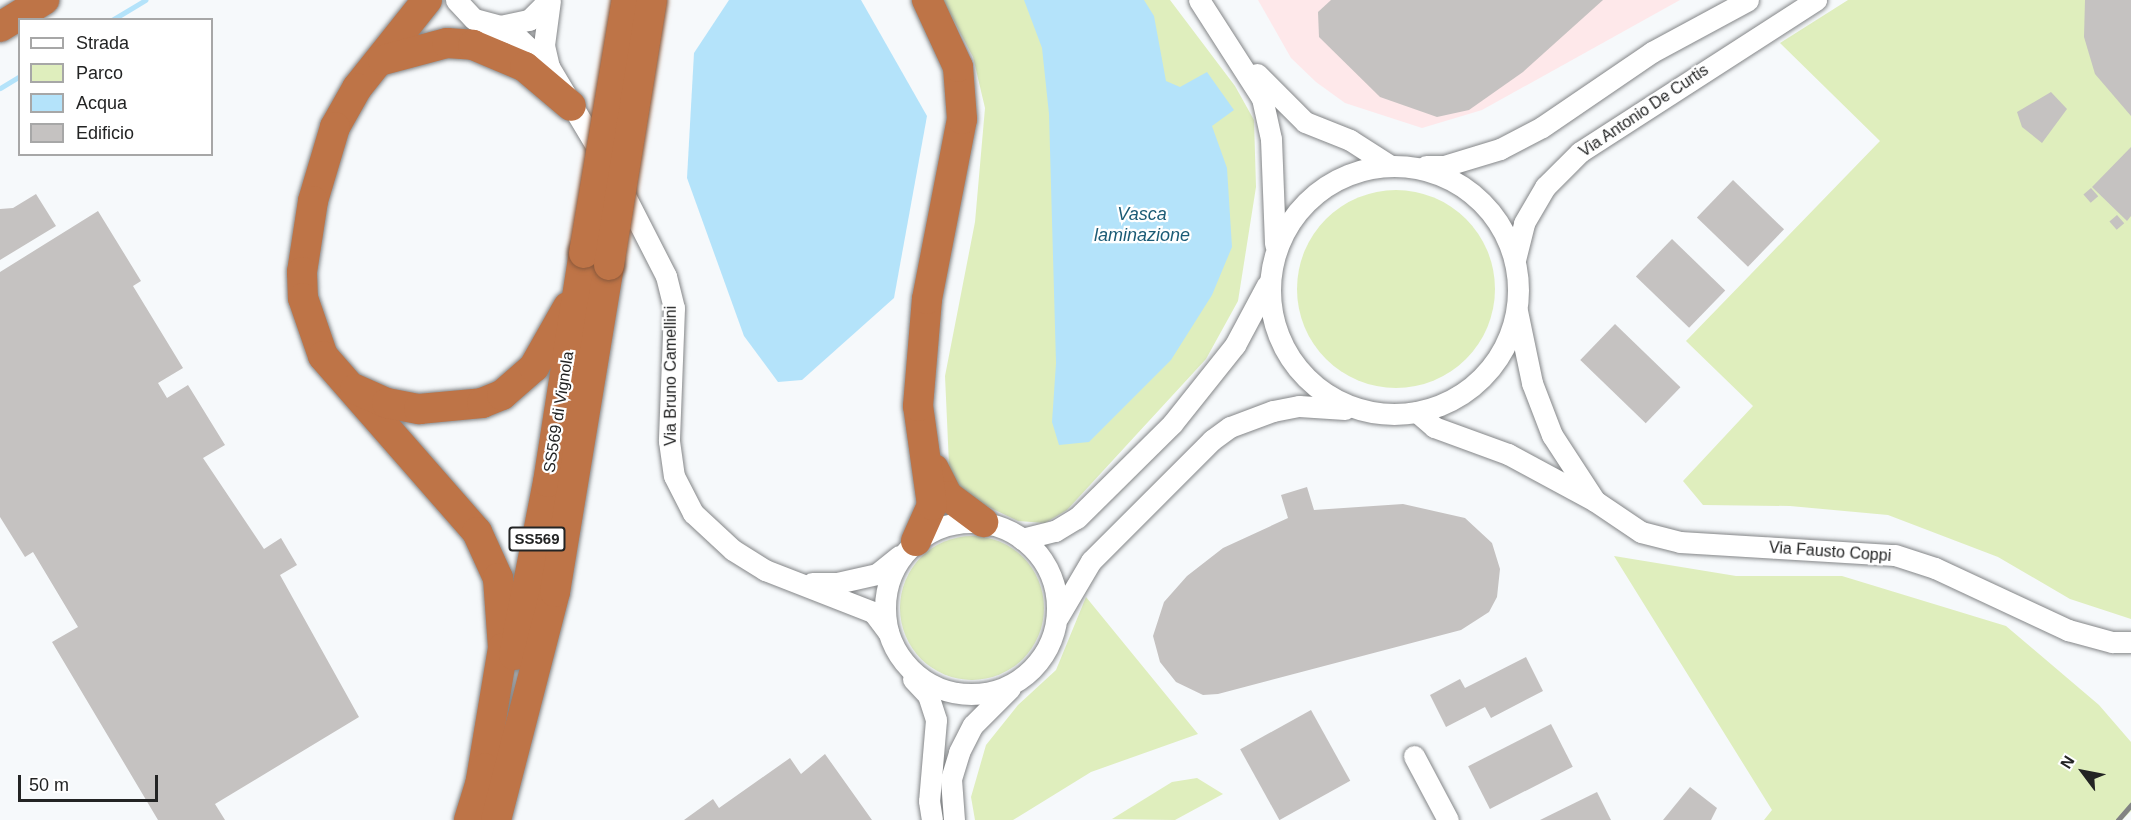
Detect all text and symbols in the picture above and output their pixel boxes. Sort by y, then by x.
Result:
legend [18,18,213,156]
text: Strada [76,33,129,53]
street label: Via Antonio De Curtis [1575,60,1713,162]
text: Parco [76,63,123,83]
text: Acqua [76,93,127,113]
text: Edificio [76,123,134,143]
water label: Vasca laminazione [1094,204,1190,246]
street label: Via Bruno Camellini [661,306,681,446]
street label: SS569 di Vignola [540,350,578,474]
road number: SS569 [507,527,567,551]
street label: Via Fausto Coppi [1768,538,1892,566]
north arrow [2053,742,2113,802]
text: N [2057,753,2078,772]
scale bar [21,763,160,801]
text: 50 m [29,775,69,795]

